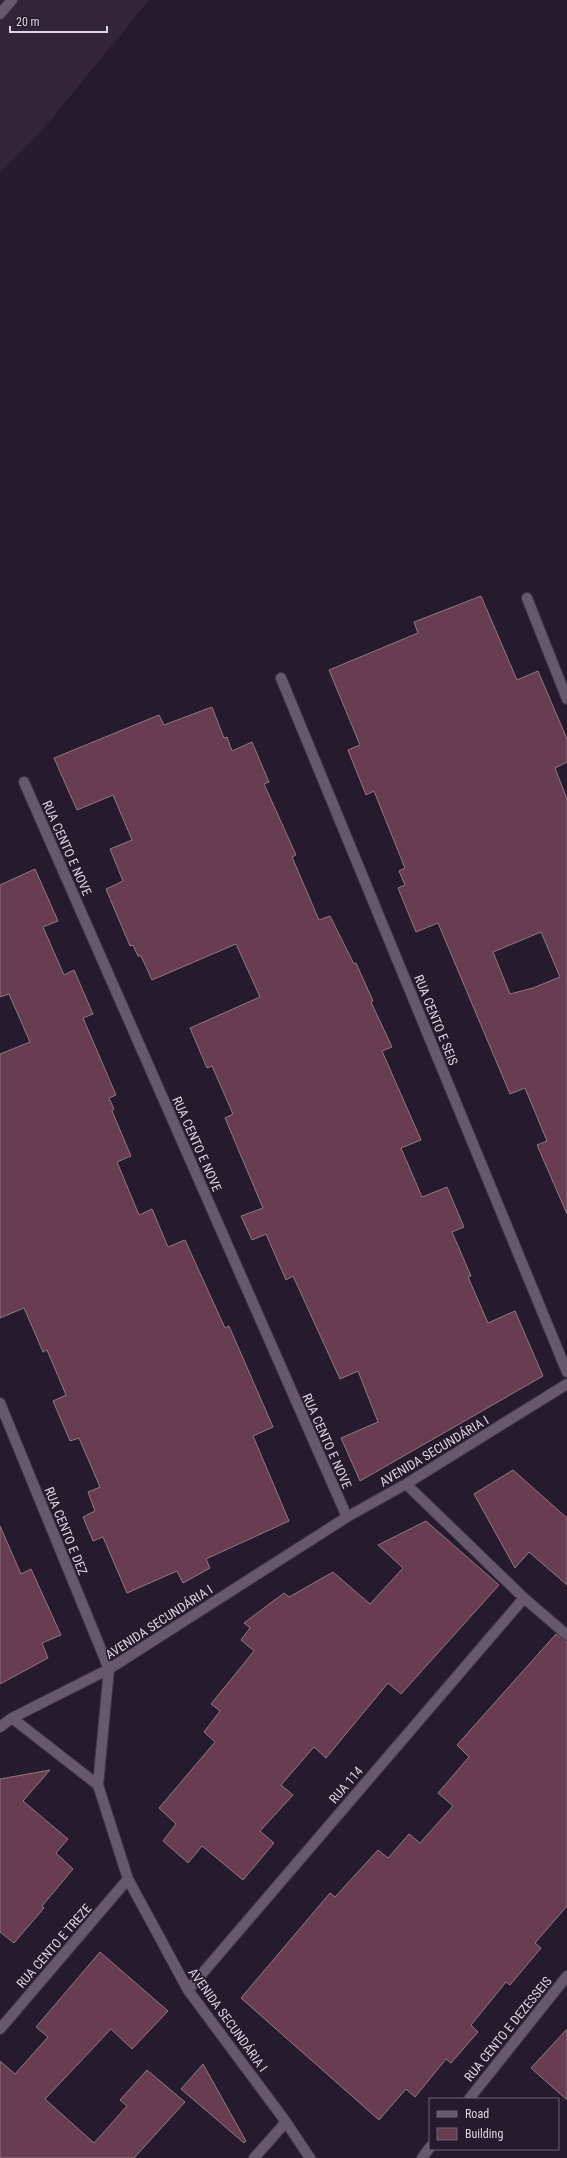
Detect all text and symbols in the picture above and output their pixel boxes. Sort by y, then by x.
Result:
scale bar [10,8,107,34]
text: 20 m [16,15,40,29]
street label: RUA CENTO E NOVE [39,798,95,898]
street label: RUA CENTO E SEIS [411,973,461,1068]
street label: RUA CENTO E NOVE [169,1094,225,1194]
street label: RUA CENTO E NOVE [299,1391,355,1491]
street label: AVENIDA SECUNDÁRIA I [377,1413,491,1489]
street label: RUA CENTO E DEZ [41,1485,91,1577]
street label: AVENIDA SECUNDÁRIA I [103,1582,215,1662]
street label: RUA 114 [326,1763,366,1806]
street label: RUA CENTO E TREZE [13,1901,95,1991]
street label: AVENIDA SECUNDÁRIA I [185,1965,271,2075]
street label: RUA CENTO E DEZESSEIS [461,1974,555,2084]
legend [429,2098,559,2150]
text: Road [465,2107,489,2121]
text: Building [465,2127,503,2141]

